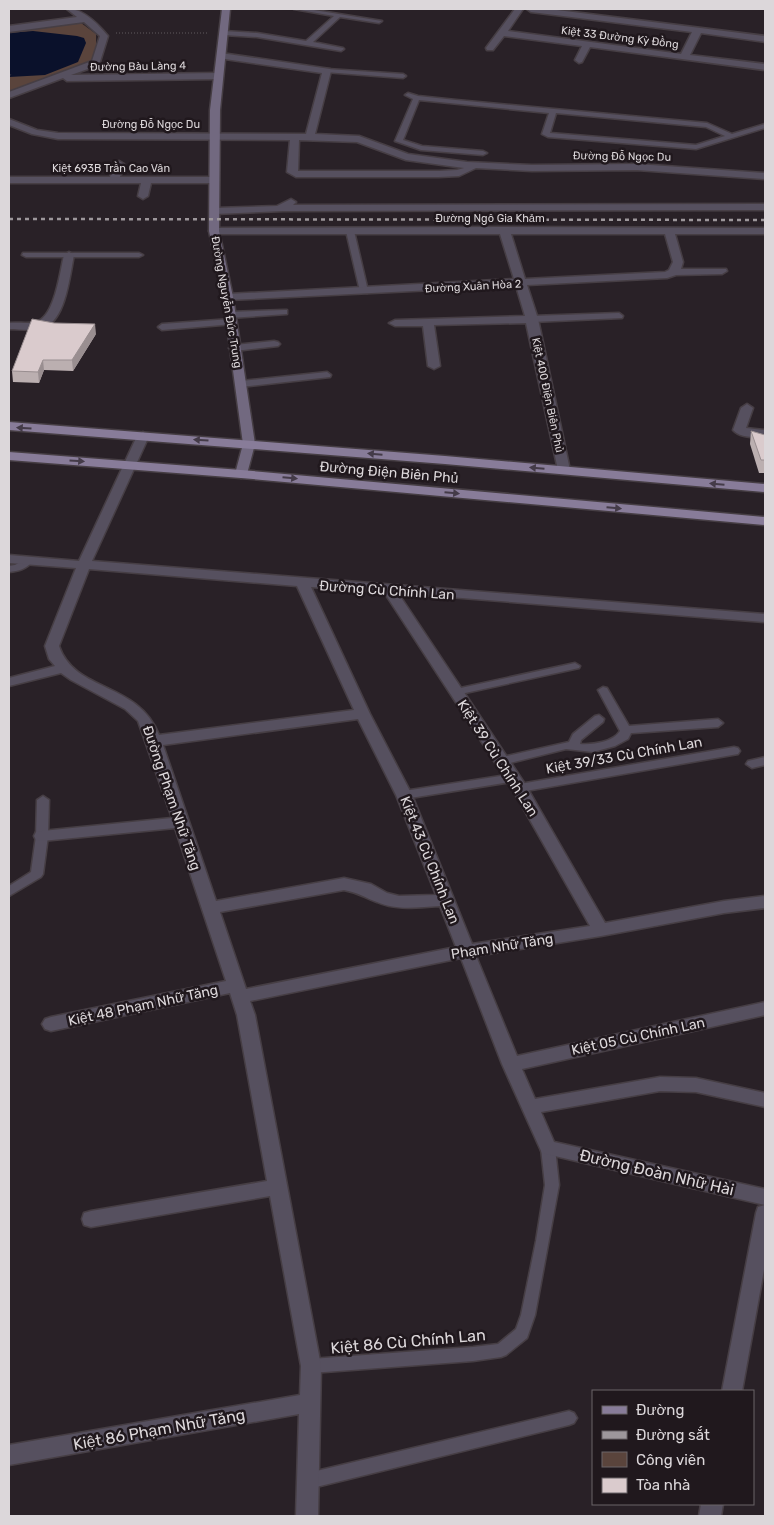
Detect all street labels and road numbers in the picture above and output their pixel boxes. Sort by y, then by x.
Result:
street label: Kiệt 33 Đường Kỳ Đồng [560,23,680,51]
street label: Đường Bàu Làng 4 [90,59,186,74]
street label: Đường Đỗ Ngọc Du [102,118,200,131]
street label: Đường Đỗ Ngọc Du [573,149,671,164]
street label: Kiệt 693B Trần Cao Vân [52,161,170,175]
street label: Đường Ngô Gia Khảm [435,212,545,225]
street label: Đường Nguyễn Đức Trung [209,235,245,369]
street label: Đường Xuân Hòa 2 [425,277,521,296]
street label: Kiệt 400 Điện Biên Phủ [529,336,566,454]
street label: Đường Điện Biên Phủ [319,458,459,487]
street label: Đường Cù Chính Lan [319,577,455,604]
street label: Kiệt 39 Cù Chính Lan [454,697,542,820]
street label: Đường Phạm Nhữ Tăng [139,724,204,873]
street label: Kiệt 39/33 Cù Chính Lan [545,733,704,778]
street label: Kiệt 43 Cù Chính Lan [396,794,463,926]
street label: Phạm Nhữ Tăng [450,930,554,963]
street label: Kiệt 48 Phạm Nhữ Tăng [67,981,220,1030]
street label: Kiệt 05 Cù Chính Lan [570,1014,706,1059]
street label: Đường Đoàn Nhữ Hài [578,1145,736,1200]
street label: Kiệt 86 Cù Chính Lan [330,1325,486,1358]
street label: Kiệt 86 Phạm Nhữ Tăng [72,1405,247,1454]

